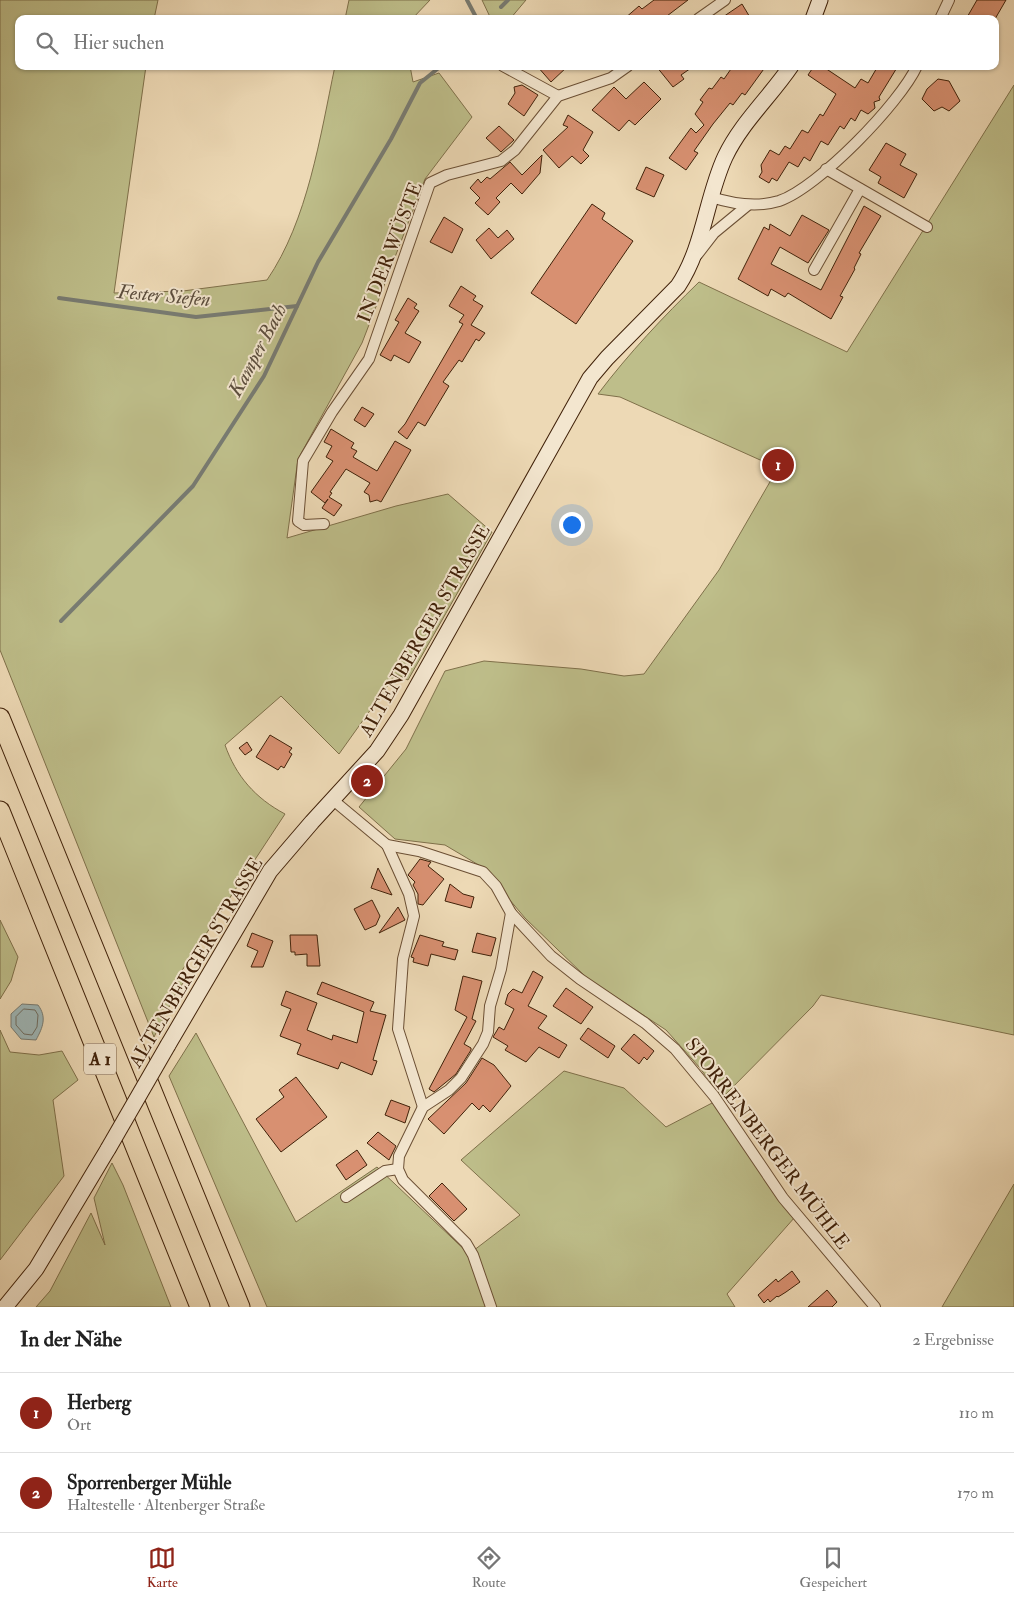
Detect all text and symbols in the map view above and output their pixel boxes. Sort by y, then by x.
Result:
search box [15,15,999,70]
icon: search [33,29,61,57]
text: Hier suchen [73,31,164,55]
street label: IN DER WÜSTE [352,178,428,326]
water label: Fester Siefen [115,279,211,312]
water label: Kamper Bach [222,300,292,402]
pin: 1 [762,446,794,484]
your location [559,512,585,538]
street label: ALTENBERGER STRASSE [354,520,496,742]
pin: 2 [351,762,383,800]
street label: ALTENBERGER STRASSE [123,853,268,1073]
street label: SPORRENBERGER MÜHLE [680,1033,855,1254]
road number: A 1 [84,1044,116,1074]
text: In der Nähe [20,1326,122,1353]
text: 2 Ergebnisse [913,1330,994,1350]
text: Herberg [67,1391,131,1415]
text: 1 [33,1403,39,1423]
text: 110 m [959,1403,994,1423]
text: Ort [67,1415,91,1435]
text: Sporrenberger Mühle [67,1471,231,1495]
text: 2 [32,1483,40,1503]
text: 170 m [957,1483,994,1503]
text: Haltestelle · Altenberger Straße [67,1495,265,1515]
tab: Karte [147,1544,178,1591]
tab: Route [472,1544,506,1591]
tab: Gespeichert [800,1544,867,1591]

